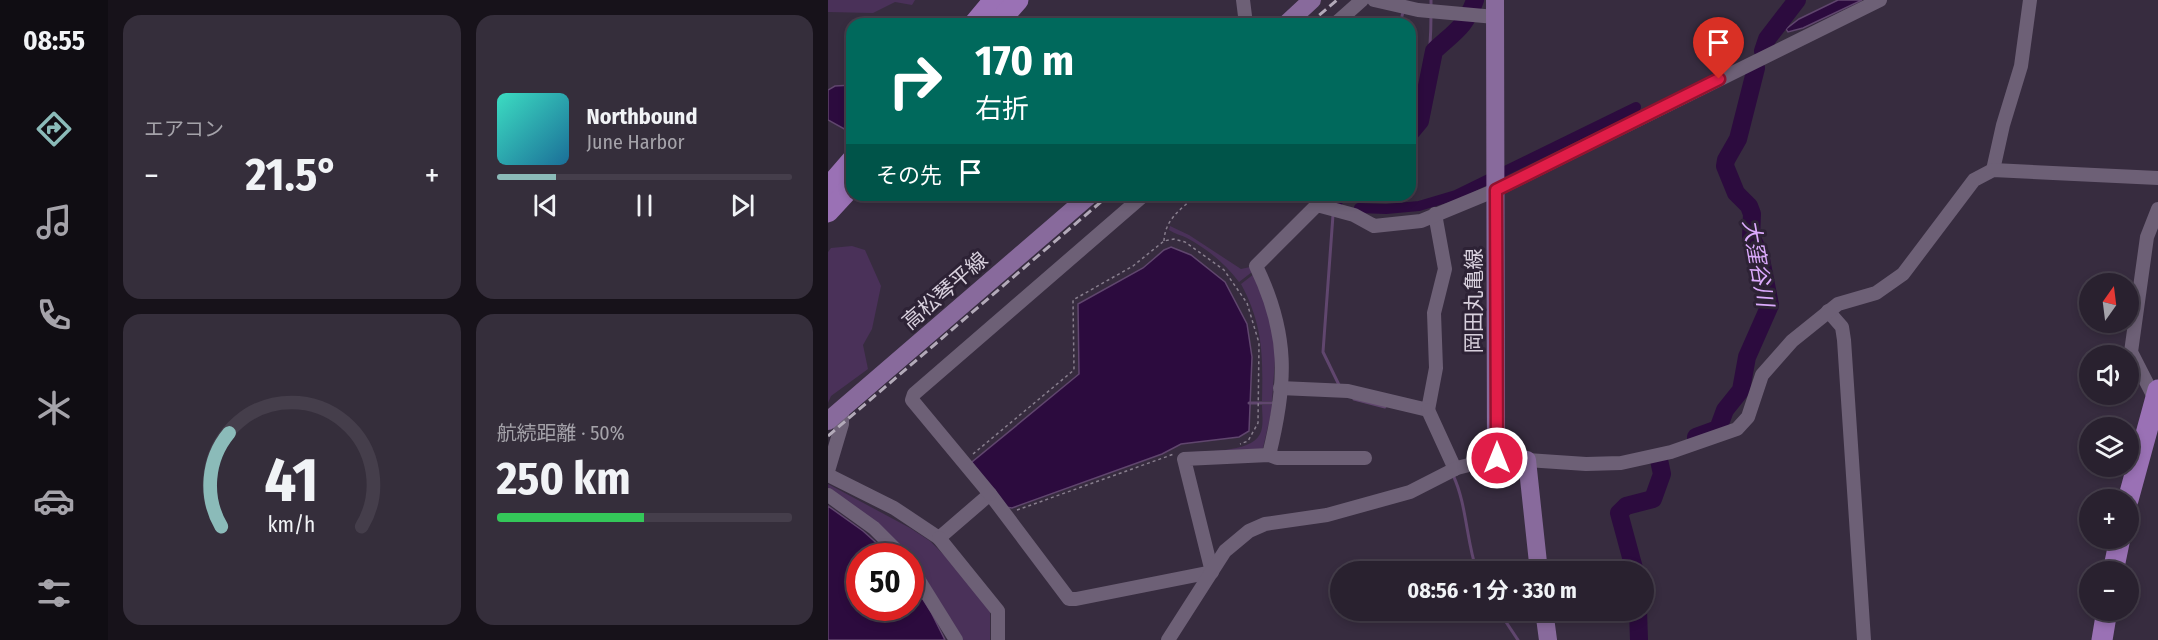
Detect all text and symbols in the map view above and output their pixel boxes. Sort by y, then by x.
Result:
pin [1693,17,1744,79]
text: 08:55 [23,25,85,57]
icon: arrive [1702,26,1735,59]
text: 170 m [975,36,1074,86]
icon: right [876,42,954,120]
text: 右折 [975,93,1029,125]
text: Northbound [587,103,697,130]
icon: directions [33,108,75,150]
text: エアコン [144,117,224,141]
text: June Harbor [587,130,685,154]
text: 21.5° [245,148,338,202]
text: − [144,156,159,196]
text: + [424,156,440,196]
icon: arrive [954,156,987,189]
text: その先 [876,162,942,189]
icon: previous [529,189,562,222]
icon: pause [628,189,661,222]
icon: next [726,189,759,222]
icon: music [33,201,75,243]
water label: 大窪谷川 [1737,217,1779,311]
street label: 高松琴平線 [897,247,993,335]
street label: 岡田丸亀線 [1461,249,1487,354]
north arrow [2079,273,2139,333]
map controls [2079,273,2139,621]
icon: phone [33,294,75,336]
button: sound [2079,345,2139,405]
icon: climate [33,387,75,429]
button: layers [2079,417,2139,477]
text: 航続距離 · 50% [497,421,625,445]
position arrow [1465,426,1529,490]
text: 41 [265,443,319,518]
text: 250 km [497,452,631,506]
icon: car [33,480,75,522]
button: + [2079,489,2139,549]
text: km/h [268,512,316,538]
speed limit sign: 50 [846,543,924,621]
button: − [2079,561,2139,621]
icon: filters [33,572,75,614]
text: 08:56 · 1 分 · 330 m [1407,577,1577,604]

